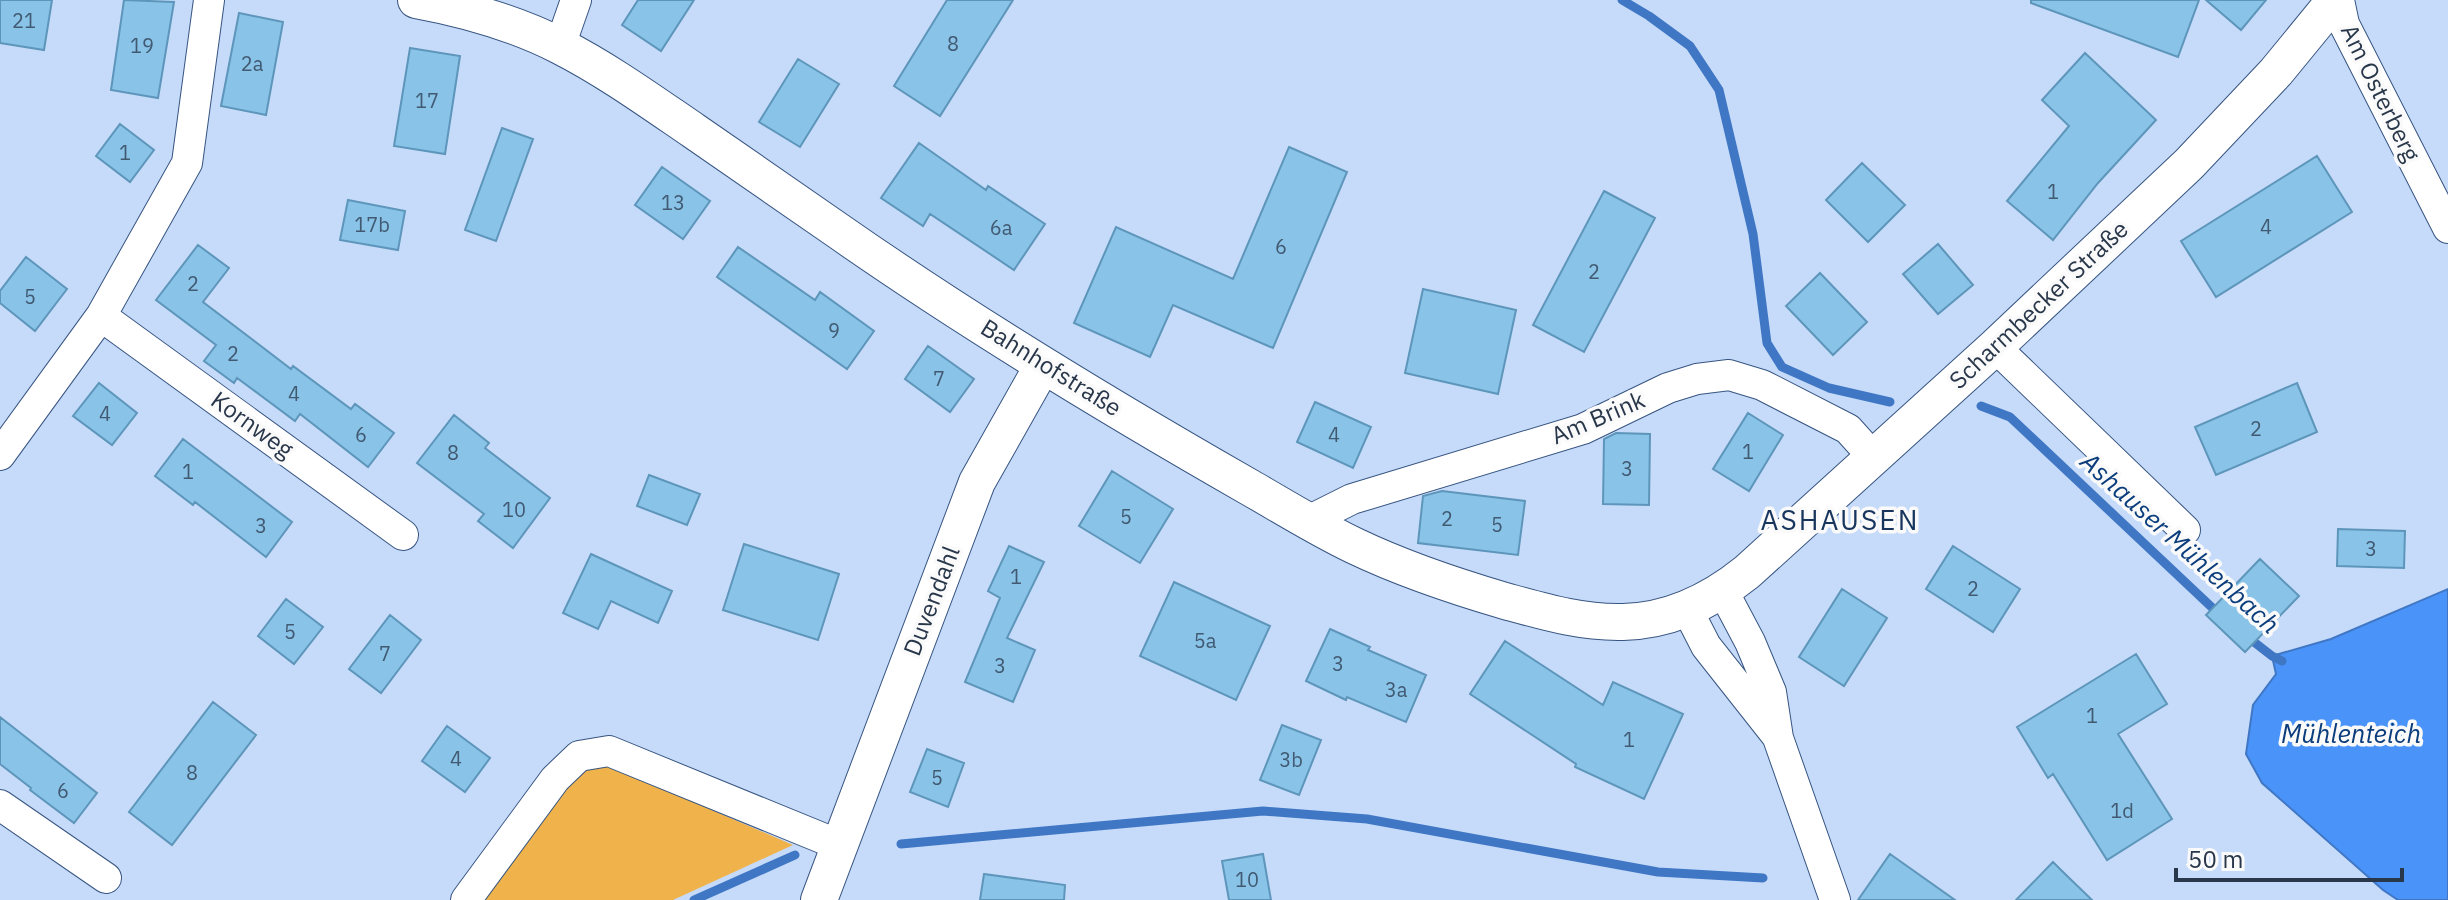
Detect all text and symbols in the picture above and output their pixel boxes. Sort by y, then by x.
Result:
house number: 21 [12,7,36,34]
street label: Am Osterberg [2334,19,2428,167]
house number: 8 [947,30,959,57]
house number: 19 [130,32,154,59]
house number: 2a [241,50,264,77]
house number: 17 [415,87,439,114]
house number: 1 [119,139,131,166]
house number: 1 [2047,178,2059,205]
house number: 13 [661,189,685,216]
house number: 17b [354,211,390,238]
street label: Scharmbecker Straße [1942,213,2135,396]
house number: 4 [2260,213,2272,240]
house number: 6a [990,214,1013,241]
house number: 6 [1275,233,1287,260]
house number: 2 [1588,258,1600,285]
house number: 2 [187,270,199,297]
house number: 5 [24,283,36,310]
street label: Bahnhofstraße [975,311,1128,423]
house number: 9 [828,317,840,344]
house number: 2 [227,340,239,367]
house number: 7 [933,365,945,392]
house number: 4 [288,380,300,407]
street label: Kornweg [205,383,300,465]
street label: Am Brink [1546,383,1650,451]
house number: 4 [99,400,111,427]
house number: 2 [2250,415,2262,442]
house number: 6 [355,421,367,448]
house number: 4 [1328,421,1340,448]
house number: 1 [1742,438,1754,465]
house number: 8 [447,439,459,466]
water label: Ashauser Mühlenbach [2073,443,2287,641]
house number: 3 [1621,455,1633,482]
house number: 1 [182,458,194,485]
house number: 10 [502,496,526,523]
district label: ASHAUSEN [1761,501,1919,538]
house number: 5 [1120,503,1132,530]
house number: 2 [1441,505,1453,532]
house number: 5 [1491,511,1503,538]
house number: 3 [255,512,267,539]
house number: 3 [2365,535,2377,562]
street label: Duvendahl [896,541,967,660]
house number: 1 [1010,563,1022,590]
house number: 2 [1967,575,1979,602]
house number: 5 [284,618,296,645]
house number: 5a [1194,627,1217,654]
house number: 7 [379,640,391,667]
house number: 3 [1332,650,1344,677]
house number: 3 [994,652,1006,679]
house number: 3a [1385,676,1408,703]
house number: 1 [2086,702,2098,729]
water label: Mühlenteich [2281,716,2421,750]
house number: 1 [1623,726,1635,753]
house number: 4 [450,745,462,772]
house number: 3b [1279,746,1303,773]
house number: 8 [186,759,198,786]
house number: 5 [931,764,943,791]
house number: 6 [57,777,69,804]
house number: 1d [2110,797,2134,824]
scale bar [2176,832,2402,882]
text: 50 m [2188,843,2243,875]
house number: 10 [1235,866,1259,893]

